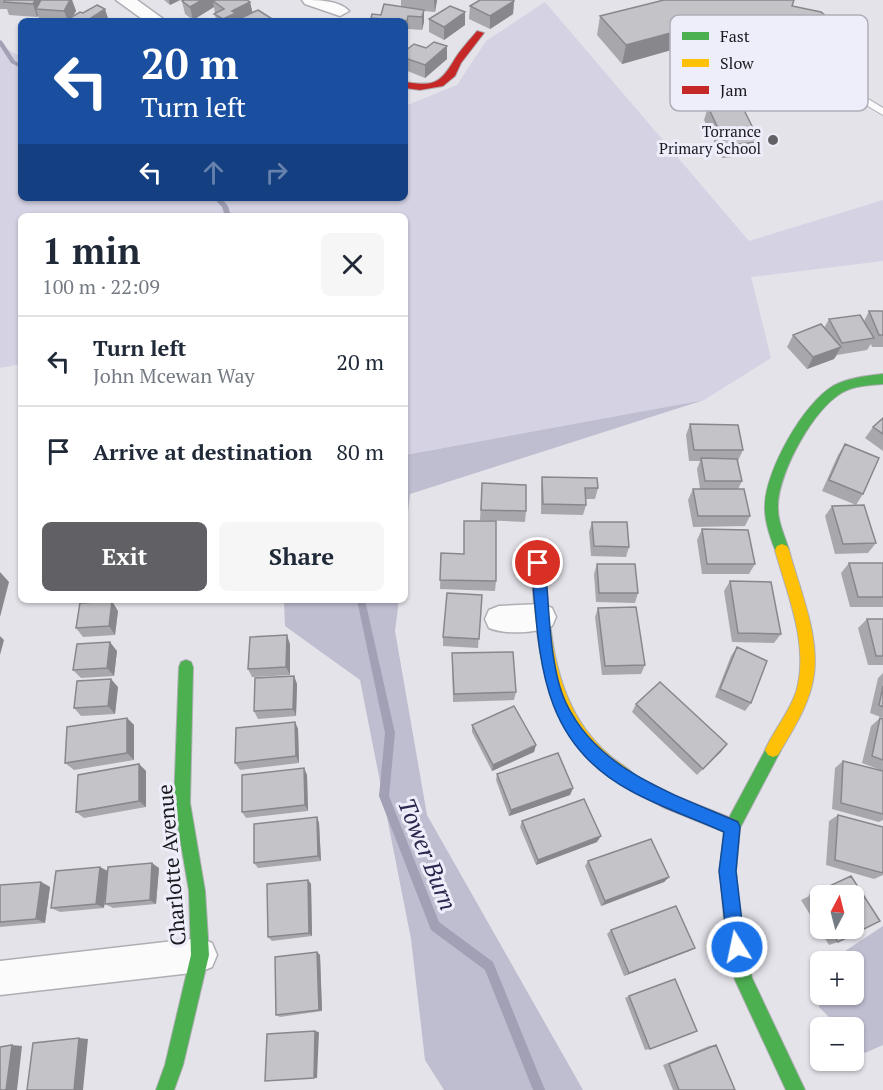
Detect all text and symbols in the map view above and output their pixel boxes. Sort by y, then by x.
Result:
legend [670,15,868,111]
text: Fast [720,25,750,47]
text: 20 m [141,35,239,91]
icon: left [42,42,120,120]
text: Slow [720,52,754,74]
text: Jam [720,79,748,101]
text: Turn left [141,89,246,125]
place label: Torrance Primary School [659,121,761,158]
marker: Torrance Primary School [766,133,780,147]
icon: left [134,156,167,189]
icon: ahead [197,156,230,189]
icon: right [260,156,293,189]
text: 1 min [42,227,140,274]
button: close [321,233,384,296]
text: 100 m · 22:09 [42,273,160,300]
text: Turn left [93,333,186,362]
icon: left [42,345,75,378]
text: 20 m [336,347,384,376]
text: John Mcewan Way [93,362,255,389]
icon: arrive [42,435,75,468]
text: Arrive at destination [93,437,312,466]
text: 80 m [336,437,384,466]
button: Exit [42,522,207,591]
button: Share [219,522,384,591]
pin [512,537,563,588]
icon: arrive [521,546,554,579]
street label: Charlotte Avenue [150,783,192,947]
water label: Tower Burn [391,793,465,915]
north arrow [810,885,864,939]
map controls [810,885,864,1071]
position arrow [705,915,769,979]
button: + [810,951,864,1005]
button: − [810,1017,864,1071]

